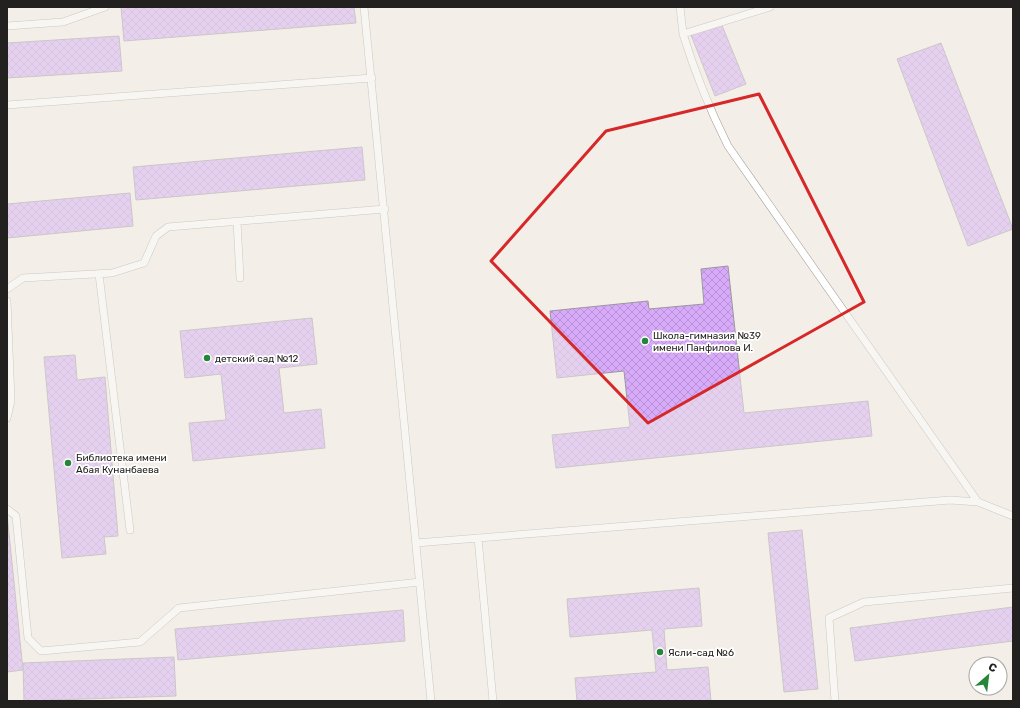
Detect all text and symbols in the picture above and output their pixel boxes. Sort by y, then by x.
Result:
place label: Школа-гимназия №39 имени Панфилова И. [653,330,761,354]
marker: Школа-гимназия №39 имени Панфилова И. [640,336,650,346]
marker: детский сад №12 [202,353,212,363]
place label: детский сад №12 [215,353,299,365]
place label: Библиотека имени Абая Кунанбаева [76,452,167,476]
marker: Библиотека имени Абая Кунанбаева [63,458,73,468]
marker: Ясли-сад №6 [655,647,665,657]
place label: Ясли-сад №6 [668,647,734,659]
north arrow [968,656,1008,696]
text: С [986,660,999,675]

